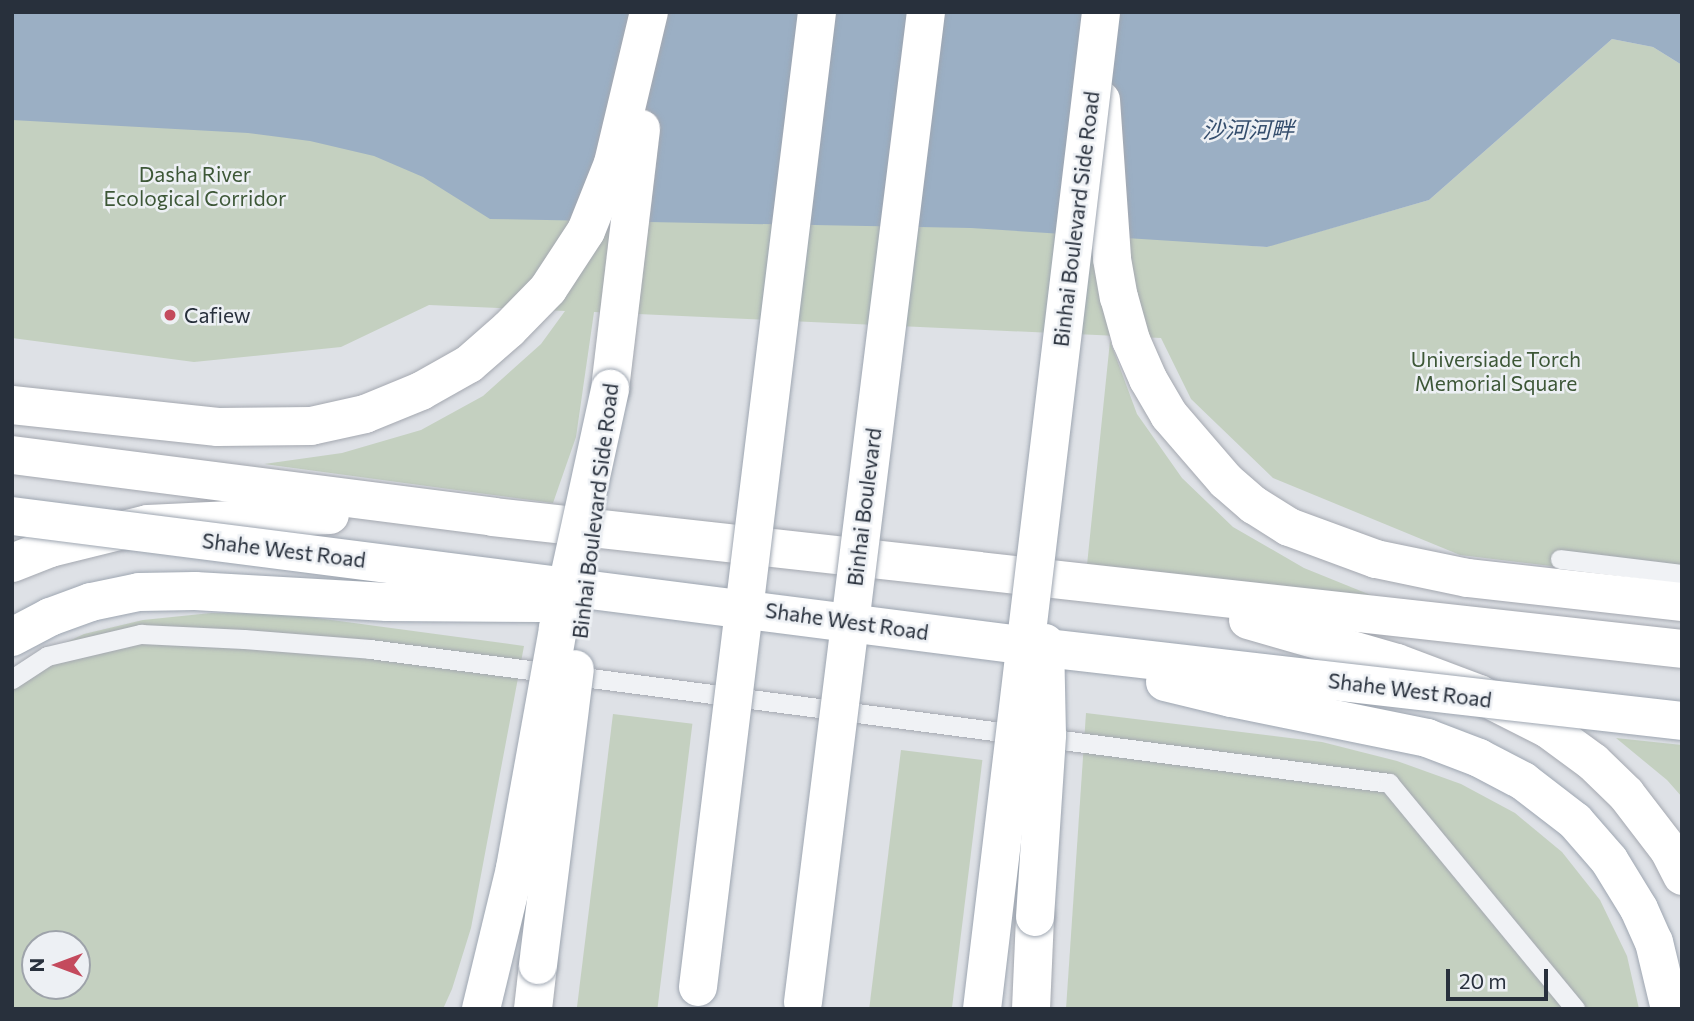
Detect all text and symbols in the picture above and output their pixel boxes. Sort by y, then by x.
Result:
street label: Binhai Boulevard Side Road [1048,90,1104,348]
water label: 沙河河畔 [1202,115,1294,143]
park label: Dasha River Ecological Corridor [104,161,286,211]
place label: Cafiew [184,302,251,328]
marker: Cafiew [162,307,178,323]
park label: Universiade Torch Memorial Square [1411,346,1581,396]
street label: Binhai Boulevard Side Road [567,382,623,640]
street label: Binhai Boulevard [842,427,886,587]
street label: Shahe West Road [201,527,367,573]
street label: Shahe West Road [764,597,930,645]
street label: Shahe West Road [1327,667,1493,713]
north arrow [21,930,91,1000]
scale bar [1449,954,1550,998]
text: N [25,958,48,972]
text: 20 m [1459,968,1507,993]

